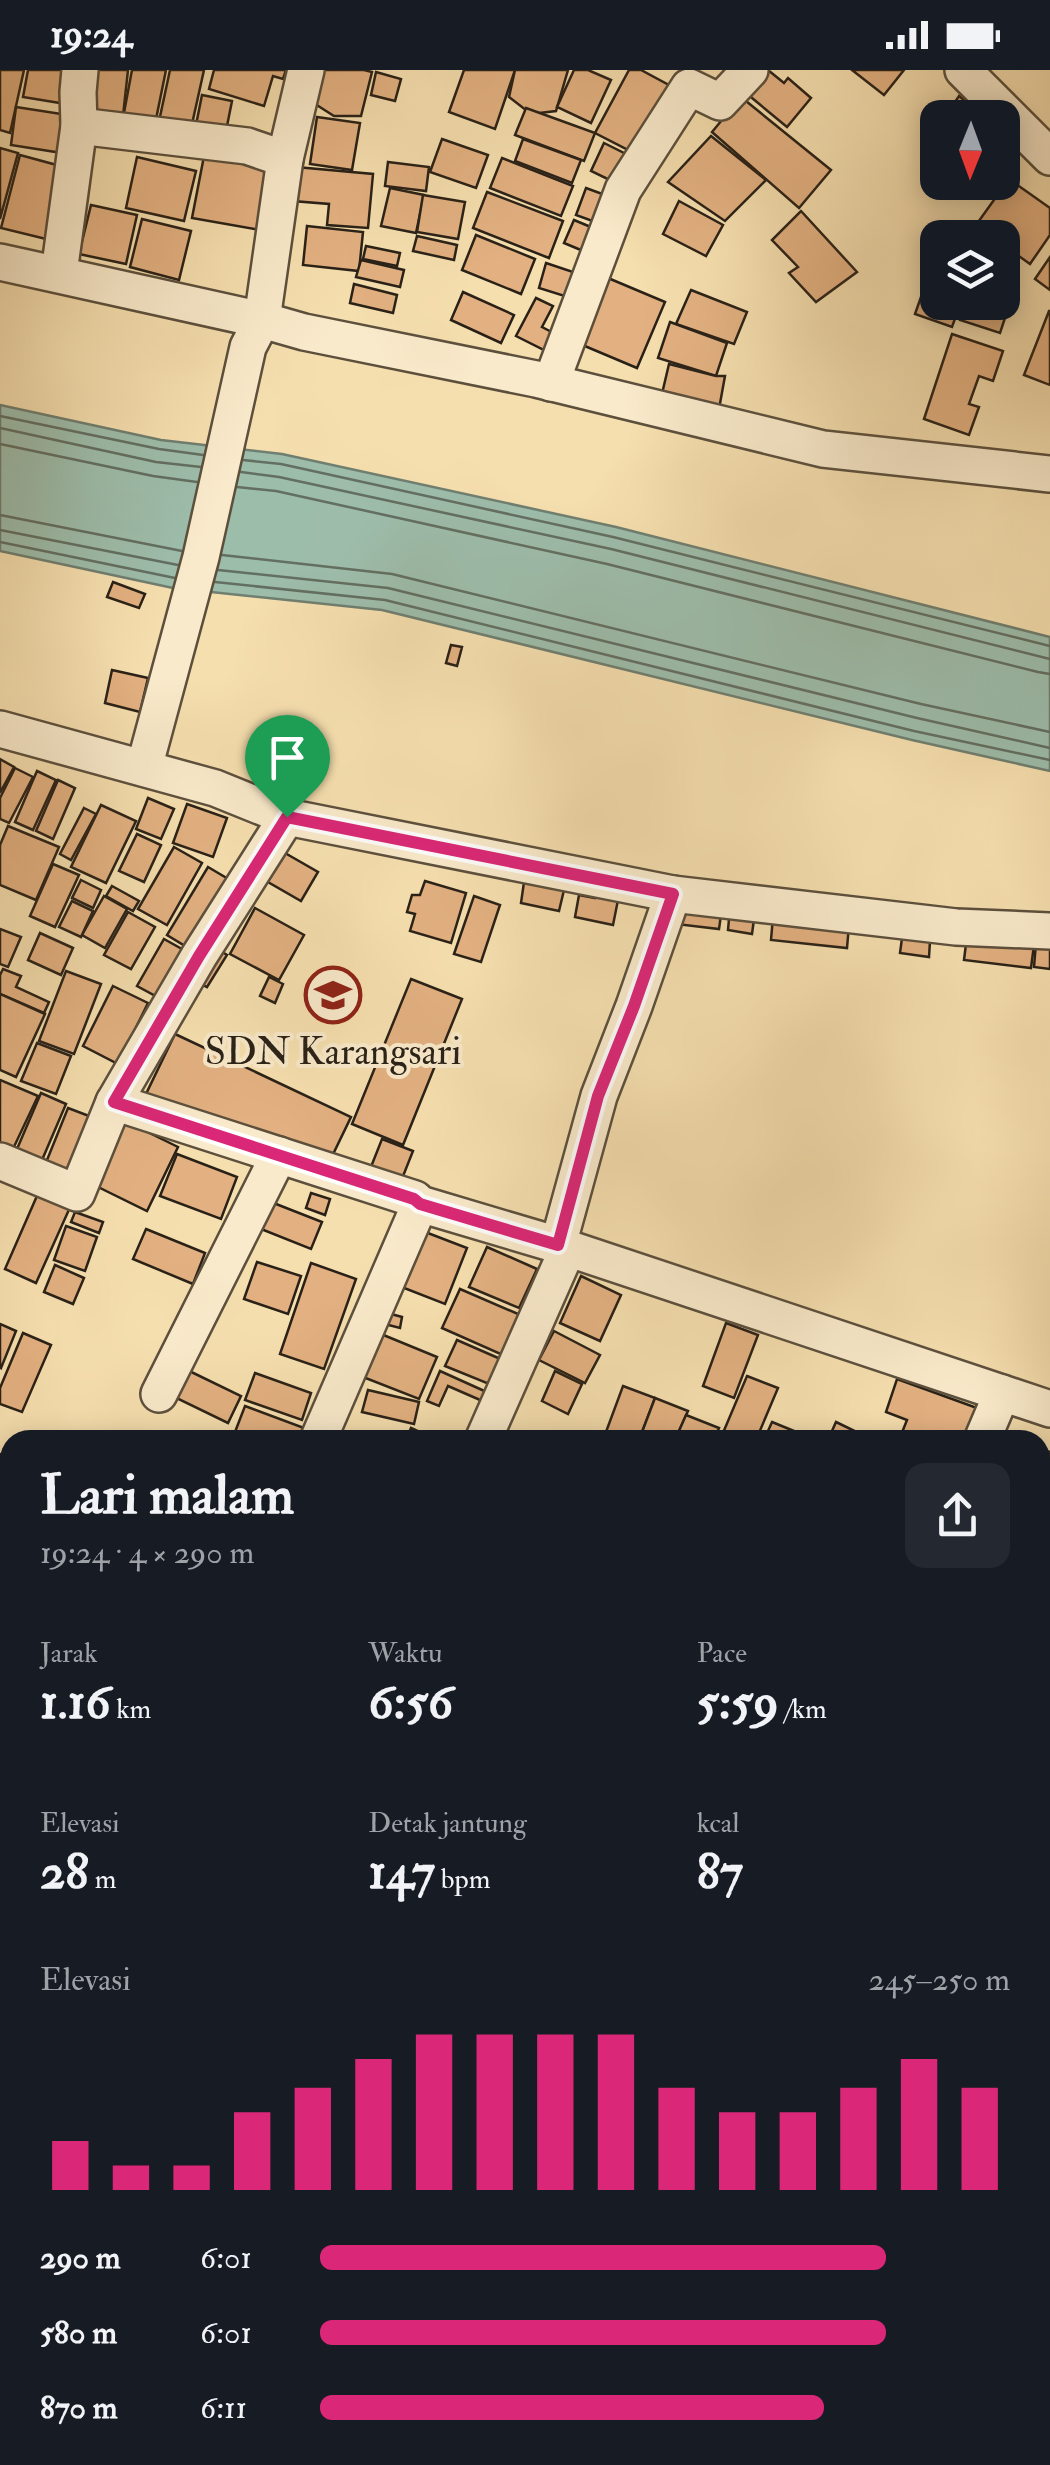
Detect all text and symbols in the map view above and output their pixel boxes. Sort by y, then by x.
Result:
text: 19:24 [50,11,132,59]
north arrow [920,100,1020,200]
map controls [920,100,1020,320]
button: layers [920,220,1020,320]
pin [245,715,330,818]
icon: arrive [260,730,315,785]
school or university icon: SDN Karangsari [303,965,363,1025]
place label: SDN Karangsari [205,1028,461,1076]
text: Lari malam [40,1461,294,1530]
button: share [905,1463,1010,1568]
text: 19:24 · 4 × 290 m [40,1533,254,1573]
text: Jarak [40,1636,98,1671]
text: Waktu [368,1636,443,1671]
text: Pace [697,1636,747,1671]
text: 1.16 [40,1671,110,1734]
text: 6:56 [368,1671,453,1734]
text: 5:59 [697,1671,779,1734]
text: km [110,1692,151,1727]
text: /km [779,1692,827,1727]
text: Elevasi [40,1806,119,1841]
text: Detak jantung [368,1806,527,1841]
text: kcal [697,1806,740,1841]
text: 28 [40,1841,89,1904]
text: 147 [368,1841,435,1904]
text: 87 [697,1841,743,1904]
text: m [89,1862,116,1897]
text: bpm [435,1862,490,1897]
text: Elevasi [40,1960,131,2000]
text: 245–250 m [868,1960,1010,2000]
text: 290 m [40,2238,121,2278]
text: 6:01 [200,2238,252,2278]
text: 580 m [40,2313,117,2353]
text: 6:01 [200,2313,252,2353]
text: 870 m [40,2388,118,2428]
text: 6:11 [200,2388,247,2428]

